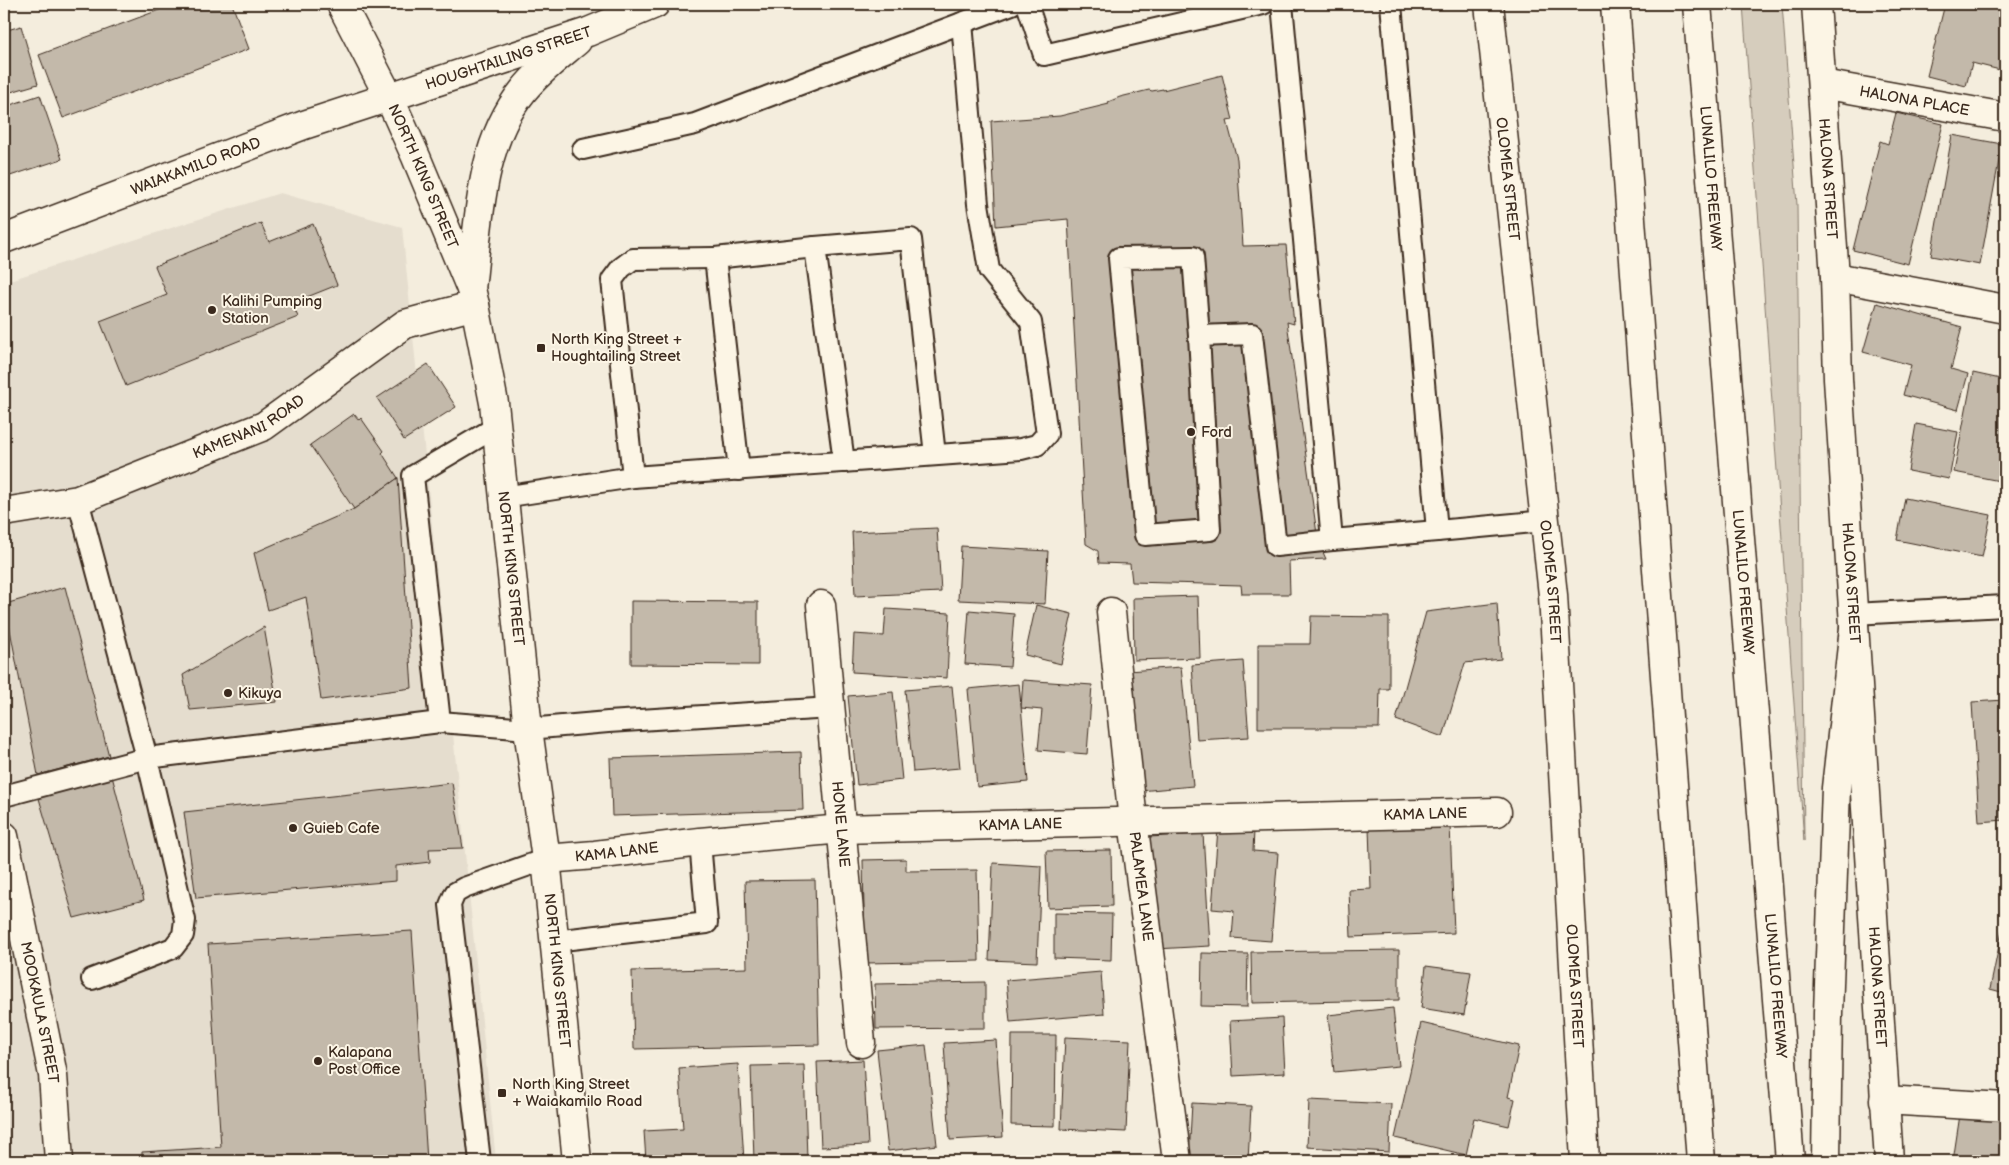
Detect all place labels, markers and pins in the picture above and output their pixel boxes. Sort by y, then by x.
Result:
place label: Kalihi Pumping Station [222,292,322,328]
marker: Kalihi Pumping Station [206,304,218,316]
place label: North King Street + Houghtailing Street [551,330,683,366]
marker: North King Street + Houghtailing Street [535,342,547,354]
place label: Ford [1201,423,1232,442]
marker: Ford [1185,426,1197,438]
place label: Kikuya [238,684,282,703]
marker: Kikuya [222,687,234,699]
place label: Guieb Cafe [303,819,380,838]
marker: Guieb Cafe [287,822,299,834]
place label: Kalapana Post Office [328,1043,401,1079]
marker: Kalapana Post Office [312,1055,324,1067]
place label: North King Street + Waiakamilo Road [512,1075,642,1111]
marker: North King Street + Waiakamilo Road [496,1087,508,1099]

